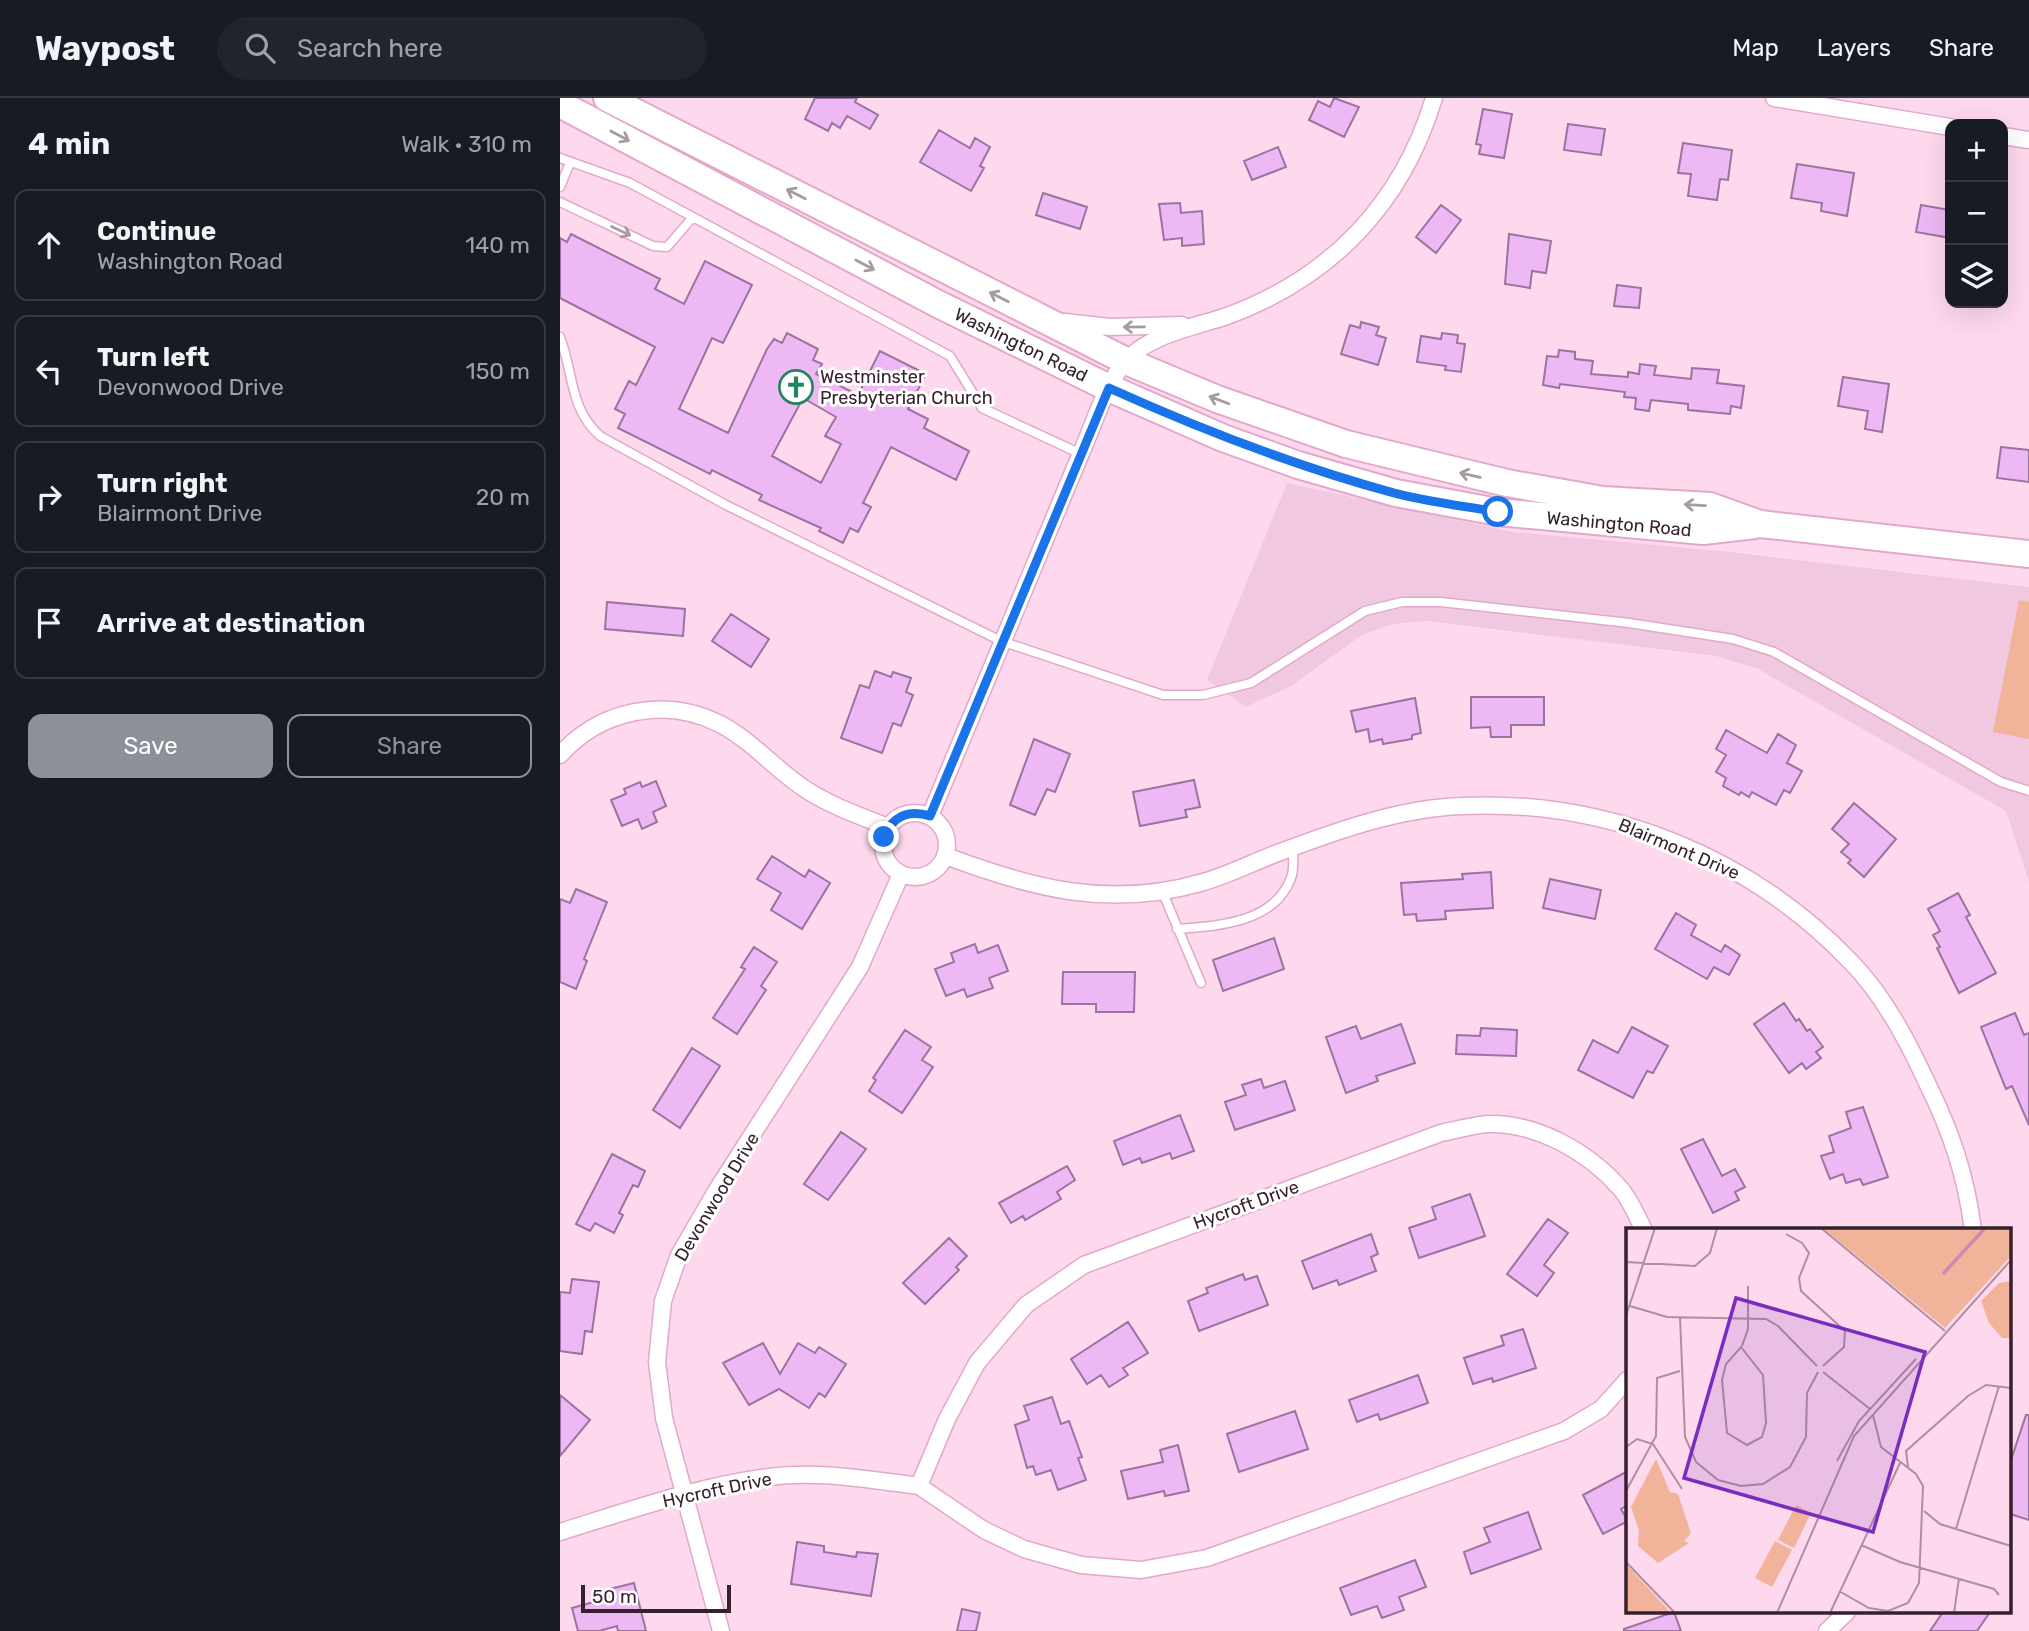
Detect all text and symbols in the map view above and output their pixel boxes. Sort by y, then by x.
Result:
search box [217,17,707,80]
text: Waypost [35,29,175,68]
icon: search [241,29,279,67]
text: Search here [297,33,443,64]
text: Map [1732,34,1779,62]
text: Layers [1817,34,1891,62]
text: Share [1929,34,1994,62]
map controls [1945,119,2008,308]
button: + [1945,119,2008,182]
text: 4 min [28,126,110,162]
one-way arrow [609,129,630,143]
text: Walk · 310 m [401,130,532,158]
button: − [1945,182,2008,245]
one-way arrow [786,186,807,200]
text: Continue [97,216,216,247]
one-way arrow [610,225,631,239]
icon: ahead [30,226,68,264]
text: 140 m [465,231,530,259]
button: layers [1945,245,2008,308]
text: Washington Road [97,247,283,275]
one-way arrow [854,259,874,273]
one-way arrow [989,289,1010,303]
street label: Washington Road [951,303,1091,387]
one-way arrow [1123,320,1146,334]
text: Turn left [97,342,209,373]
icon: left [30,352,68,390]
text: 150 m [466,357,530,385]
place label: Westminster Presbyterian Church [820,366,993,409]
church icon: Westminster Presbyterian Church [777,368,815,406]
text: Devonwood Drive [97,373,284,401]
one-way arrow [1208,392,1230,405]
one-way arrow [1459,467,1482,481]
text: Turn right [97,468,227,499]
icon: right [30,478,68,516]
text: 20 m [476,483,530,511]
route start [1482,496,1513,527]
one-way arrow [1685,498,1707,511]
text: Blairmont Drive [97,499,262,527]
street label: Washington Road [1546,507,1692,541]
icon: arrive [30,604,68,642]
text: Arrive at destination [97,608,365,639]
button: Save [28,714,273,778]
button: Share [287,714,532,778]
street label: Blairmont Drive [1615,814,1743,884]
route end [868,821,899,852]
street label: Devonwood Drive [670,1129,764,1265]
street label: Hycroft Drive [1190,1176,1302,1234]
inset map [1626,1228,2011,1614]
street label: Hycroft Drive [660,1468,774,1512]
scale bar [581,1582,732,1614]
text: 50 m [592,1585,637,1608]

